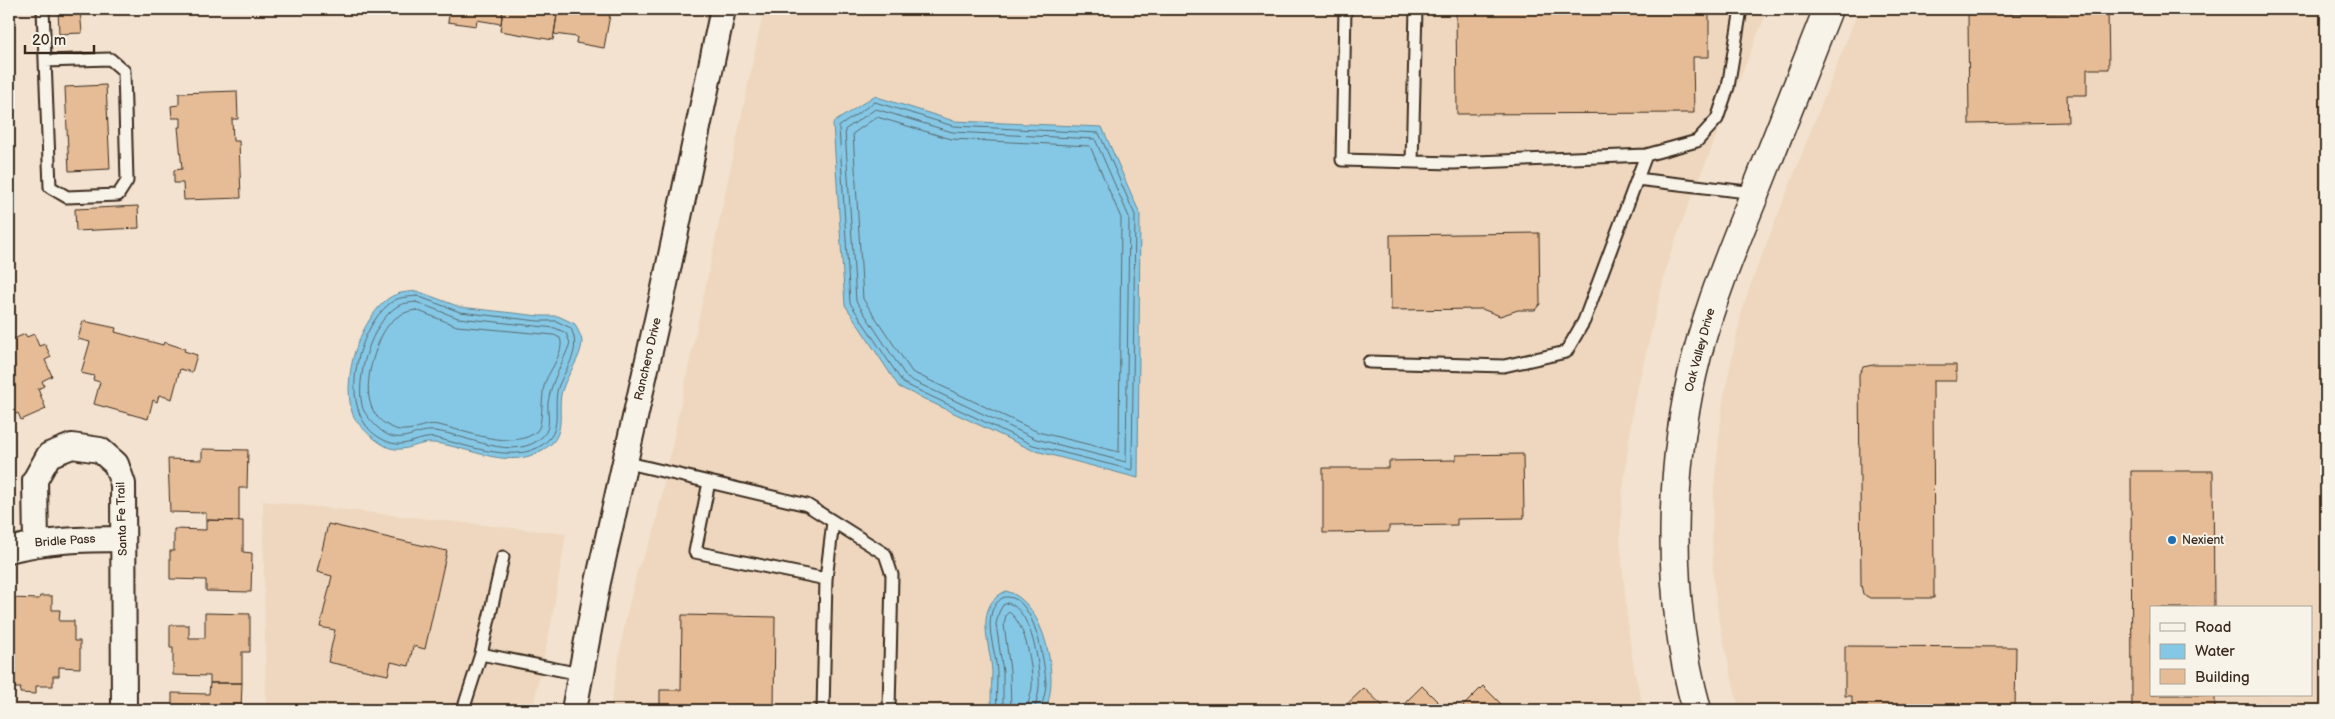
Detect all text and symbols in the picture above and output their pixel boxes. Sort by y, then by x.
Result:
scale bar [25,22,94,54]
text: 20 m [32,31,66,50]
street label: Oak Valley Drive [1682,306,1718,394]
street label: Ranchero Drive [631,316,665,402]
street label: Santa Fe Trail [113,482,131,556]
street label: Bridle Pass [34,531,96,551]
place label: Nexient [2182,533,2224,548]
marker: Nexient [2166,534,2178,546]
legend [2150,606,2312,696]
text: Road [2195,618,2231,637]
text: Water [2195,642,2235,661]
text: Building [2195,668,2250,687]

